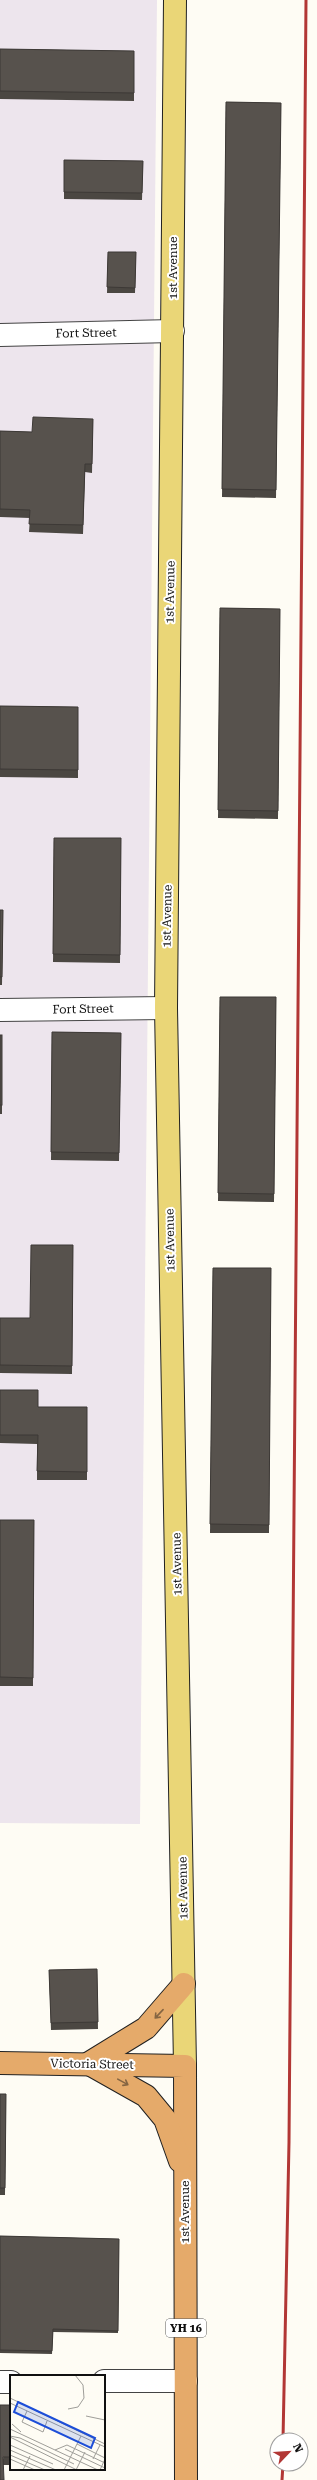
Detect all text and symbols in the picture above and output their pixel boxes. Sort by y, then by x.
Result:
street label: 1st Avenue [166,236,180,299]
street label: Fort Street [55,325,117,341]
street label: 1st Avenue [162,560,178,624]
street label: 1st Avenue [159,884,175,948]
street label: Fort Street [52,1001,114,1017]
street label: 1st Avenue [162,1208,178,1272]
street label: 1st Avenue [169,1532,185,1596]
street label: 1st Avenue [175,1856,191,1920]
one-way arrow [154,2009,164,2019]
street label: Victoria Street [50,2056,134,2072]
one-way arrow [116,2079,128,2087]
street label: 1st Avenue [178,2180,192,2243]
road number: YH 16 [166,2319,206,2337]
inset map [10,2375,105,2470]
north arrow [269,2432,309,2472]
text: N [290,2441,306,2455]

